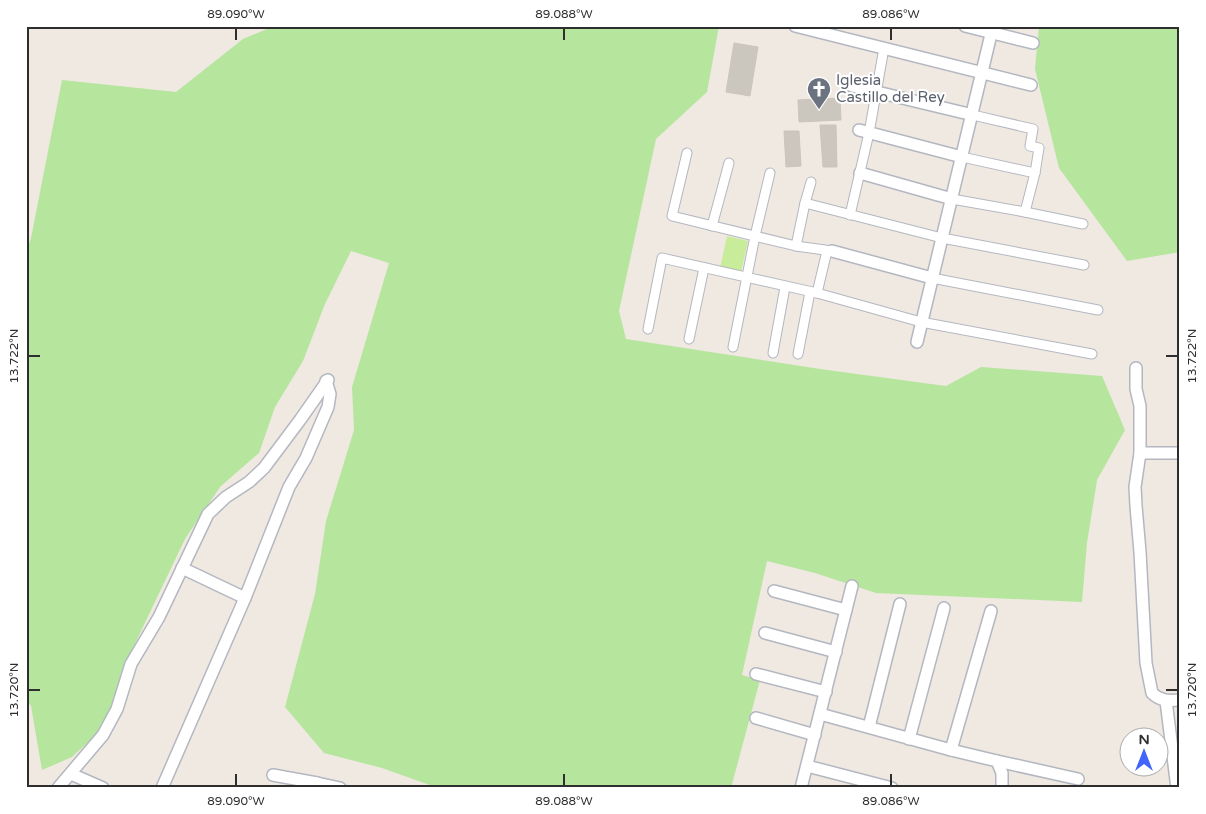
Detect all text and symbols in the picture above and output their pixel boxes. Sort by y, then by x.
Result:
text: 89.090°W [207,7,265,21]
text: 89.088°W [535,7,593,21]
text: 89.086°W [862,7,920,21]
place label: Iglesia Castillo del Rey [836,71,945,106]
church icon: Iglesia Castillo del Rey [806,76,832,110]
text: 13.722°N [7,329,21,383]
text: 13.722°N [1185,329,1199,383]
text: 13.720°N [7,663,21,717]
text: 13.720°N [1185,663,1199,717]
north arrow [1118,726,1168,776]
text: N [1138,731,1150,748]
text: 89.090°W [207,794,265,808]
text: 89.088°W [535,794,593,808]
text: 89.086°W [862,794,920,808]

